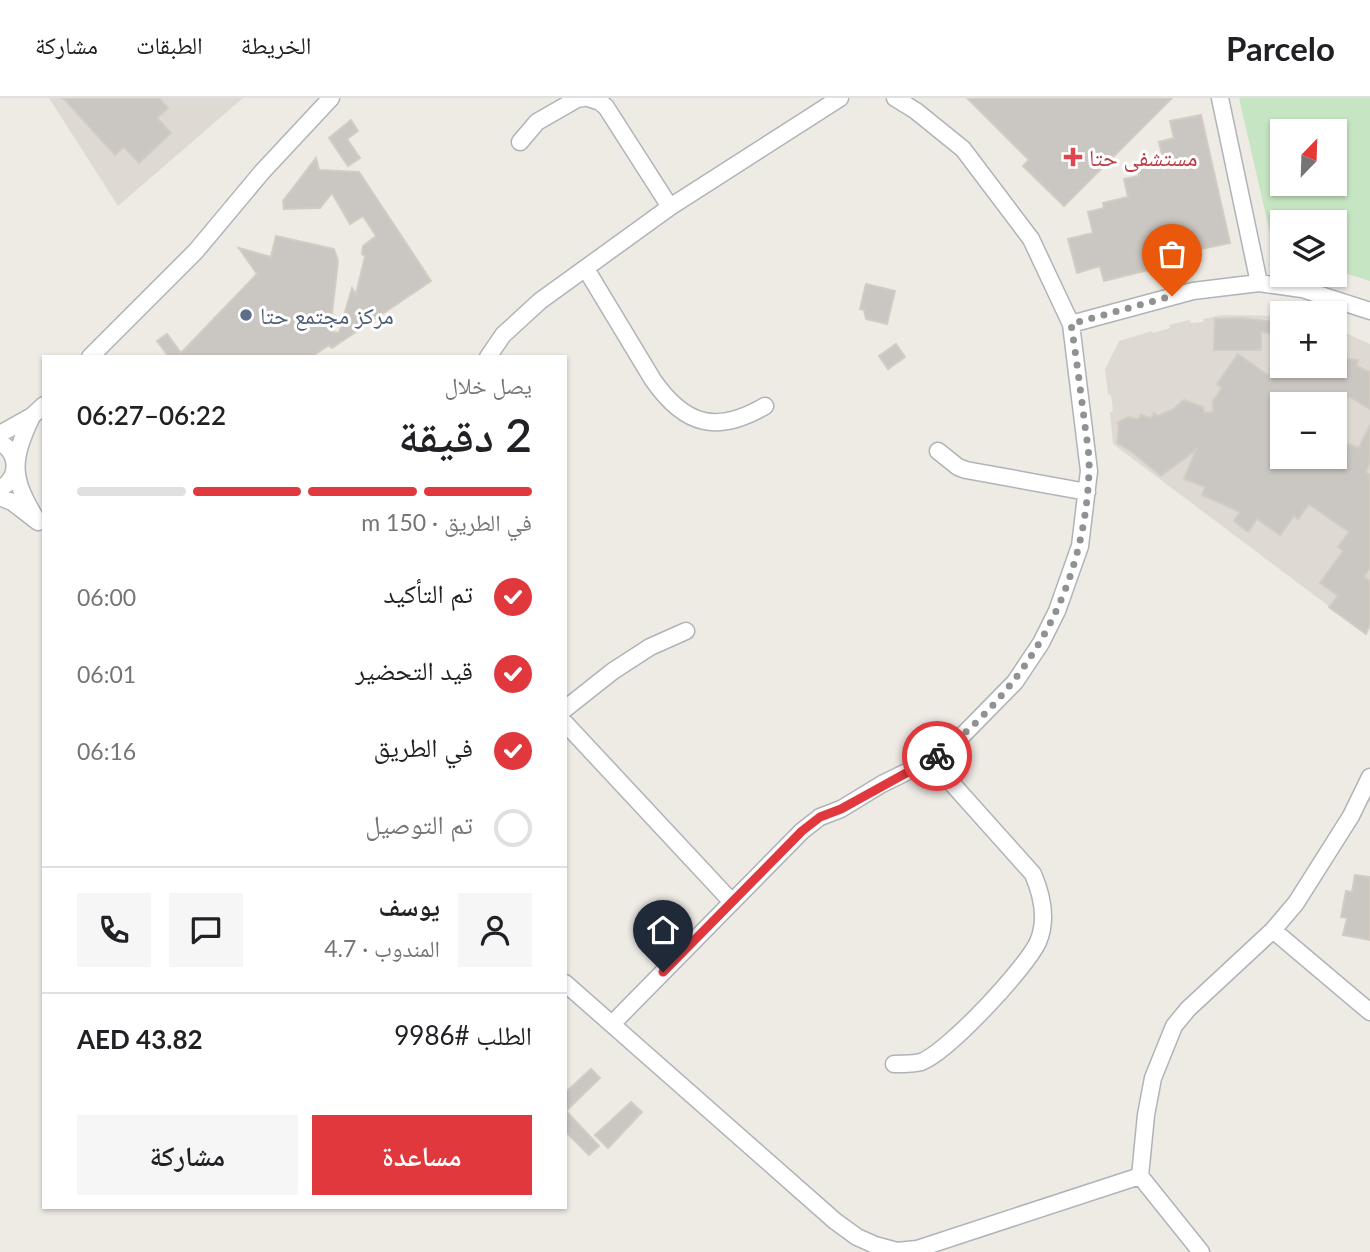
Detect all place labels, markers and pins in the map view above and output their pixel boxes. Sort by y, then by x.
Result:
place label: مستشفى حتا [1089,143,1198,172]
marker: مستشفى حتا [1063,147,1083,167]
pin [1142,224,1202,296]
place label: مركز مجتمع حتا [260,301,394,331]
marker: مركز مجتمع حتا [238,307,254,323]
pin [633,900,693,972]

